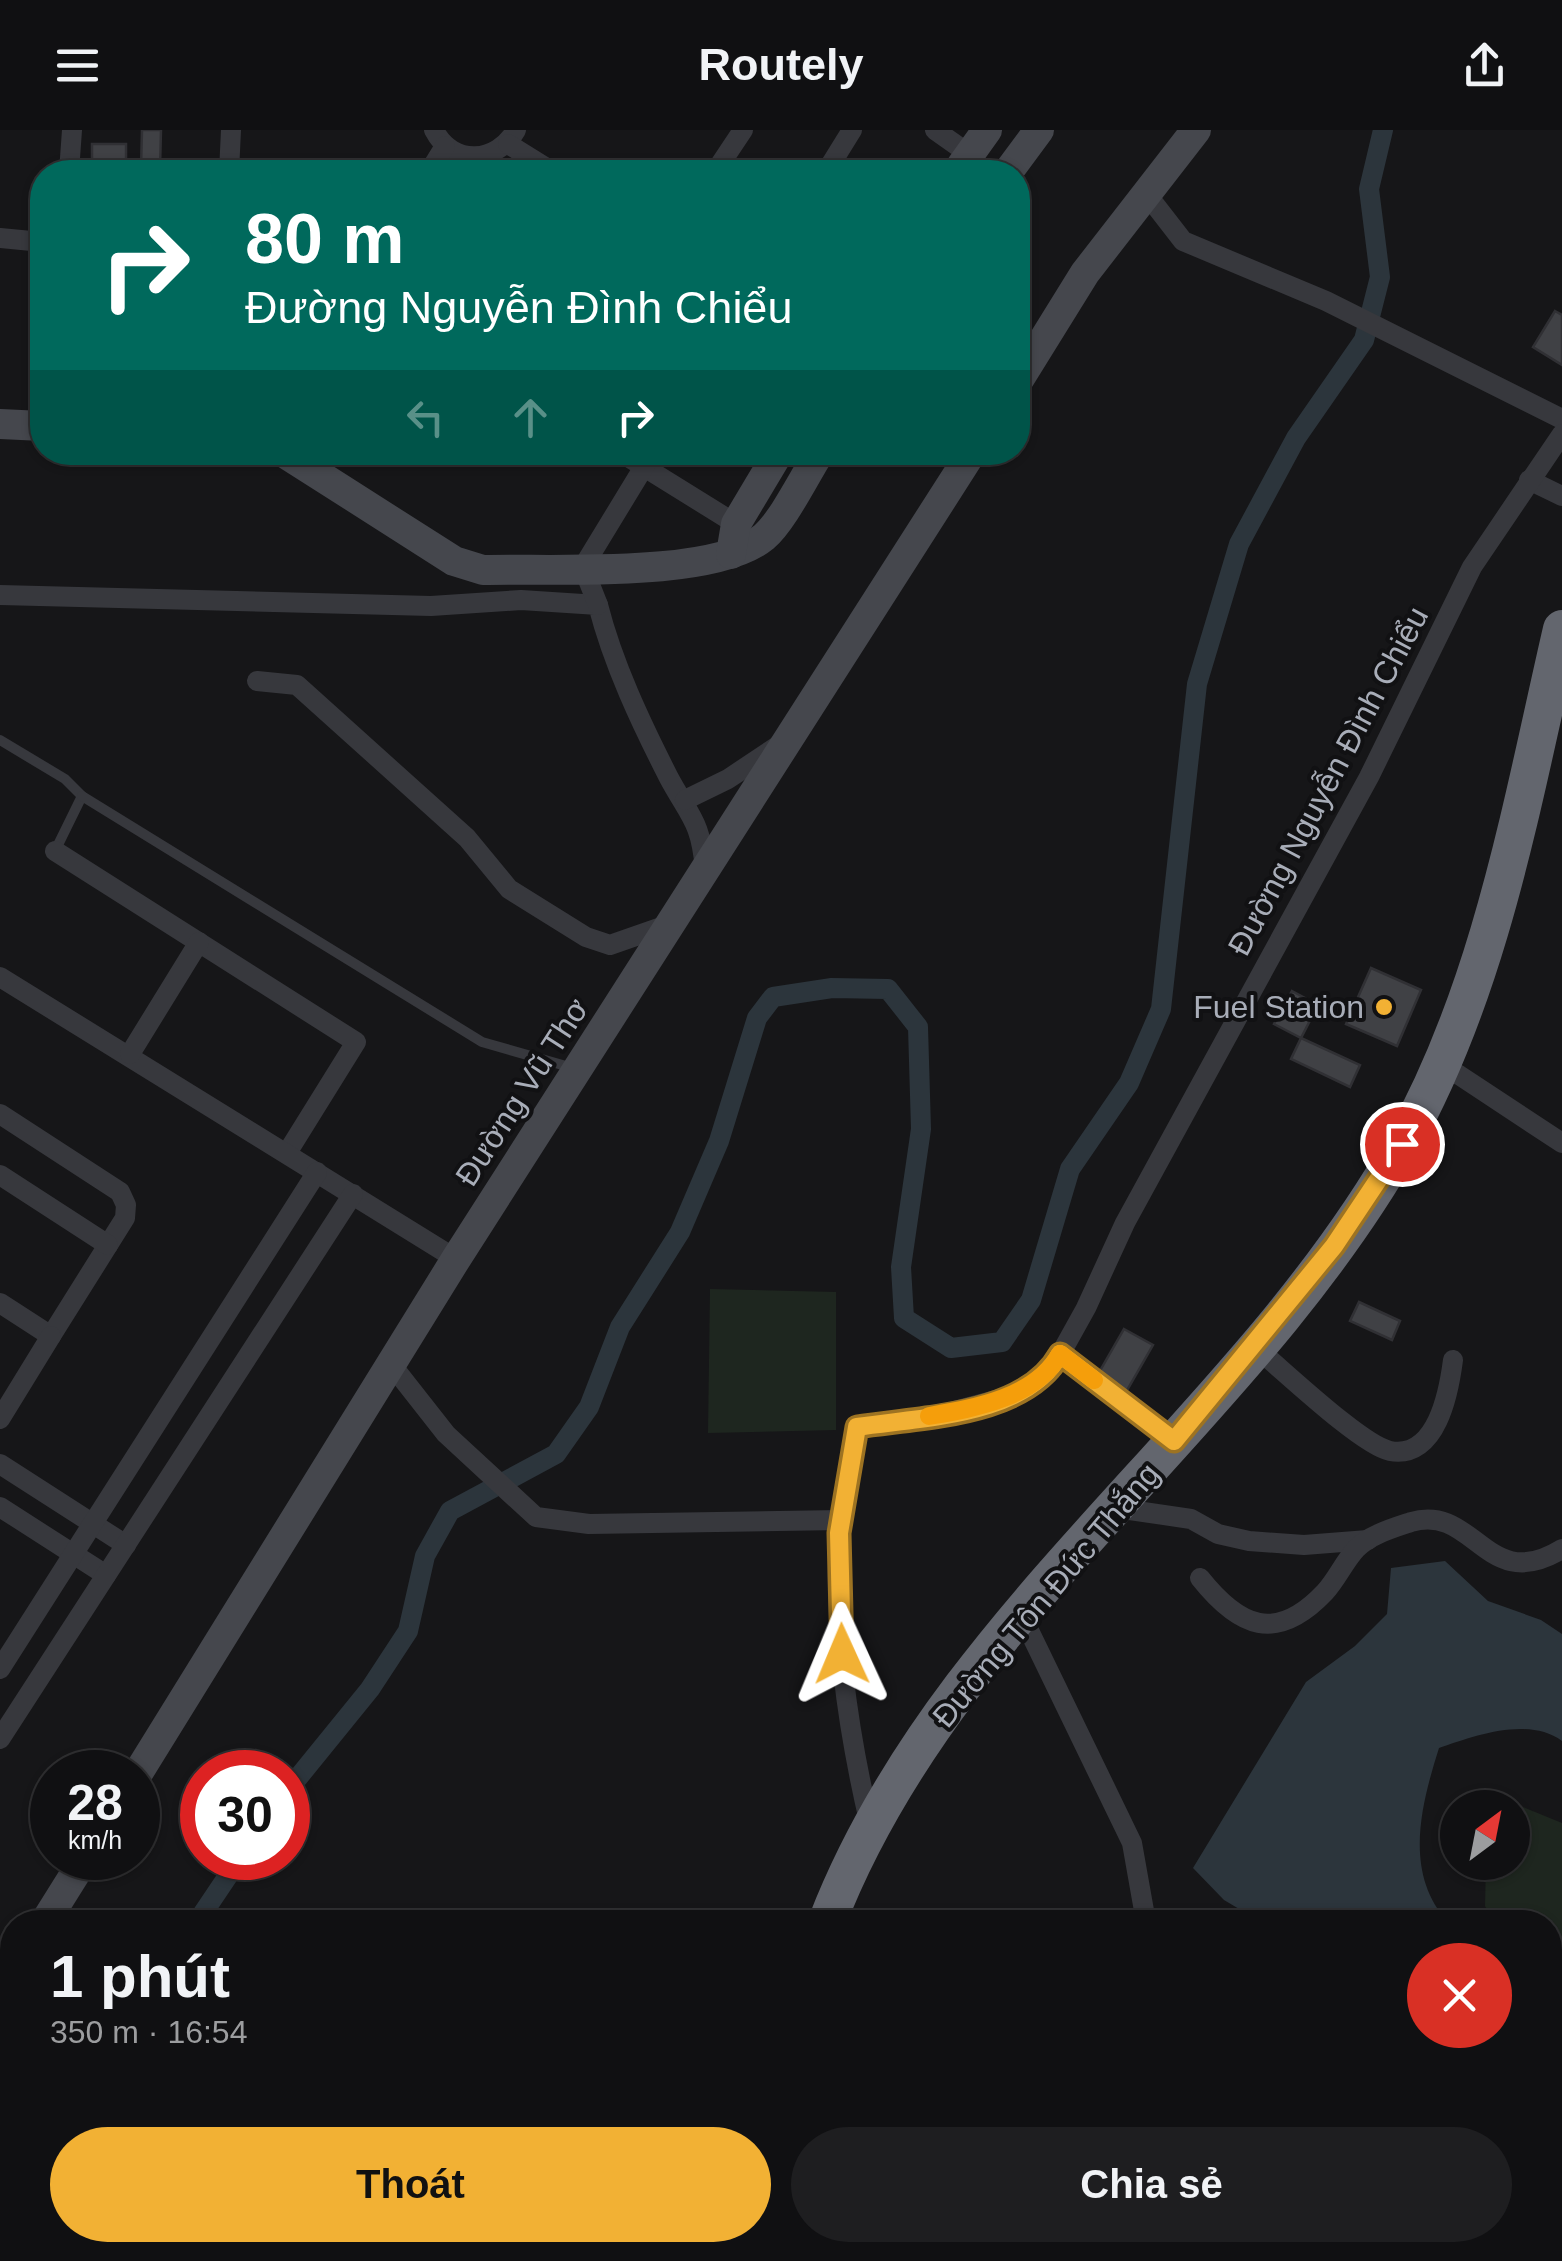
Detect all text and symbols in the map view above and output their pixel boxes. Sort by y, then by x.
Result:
icon: menu [50,38,105,93]
icon: share [1457,38,1512,93]
text: Routely [698,39,864,90]
icon: right [80,200,210,330]
text: 80 m [245,200,405,278]
text: Đường Nguyễn Đình Chiểu [245,282,792,333]
icon: left [398,390,453,445]
icon: ahead [503,390,558,445]
icon: right [608,390,663,445]
street label: Đường Nguyễn Đình Chiểu [1221,601,1435,961]
place label: Fuel Station [1193,989,1364,1025]
street label: Đường Vũ Thơ [448,992,596,1192]
marker: Fuel Station [1373,996,1395,1018]
pin [1360,1102,1445,1187]
icon: arrive [1375,1117,1430,1172]
street label: Đường Tôn Đức Thắng [925,1456,1167,1734]
position arrow [790,1602,894,1706]
speed limit sign: 30 [180,1750,310,1880]
text: 28 [67,1775,123,1831]
north arrow [1440,1790,1530,1880]
map controls [1440,1790,1530,1880]
text: km/h [68,1826,122,1854]
text: 1 phút [50,1943,230,2010]
button: close [1407,1943,1512,2048]
text: 350 m · 16:54 [50,2014,247,2050]
button: Thoát [50,2127,771,2242]
button: Chia sẻ [791,2127,1512,2242]

